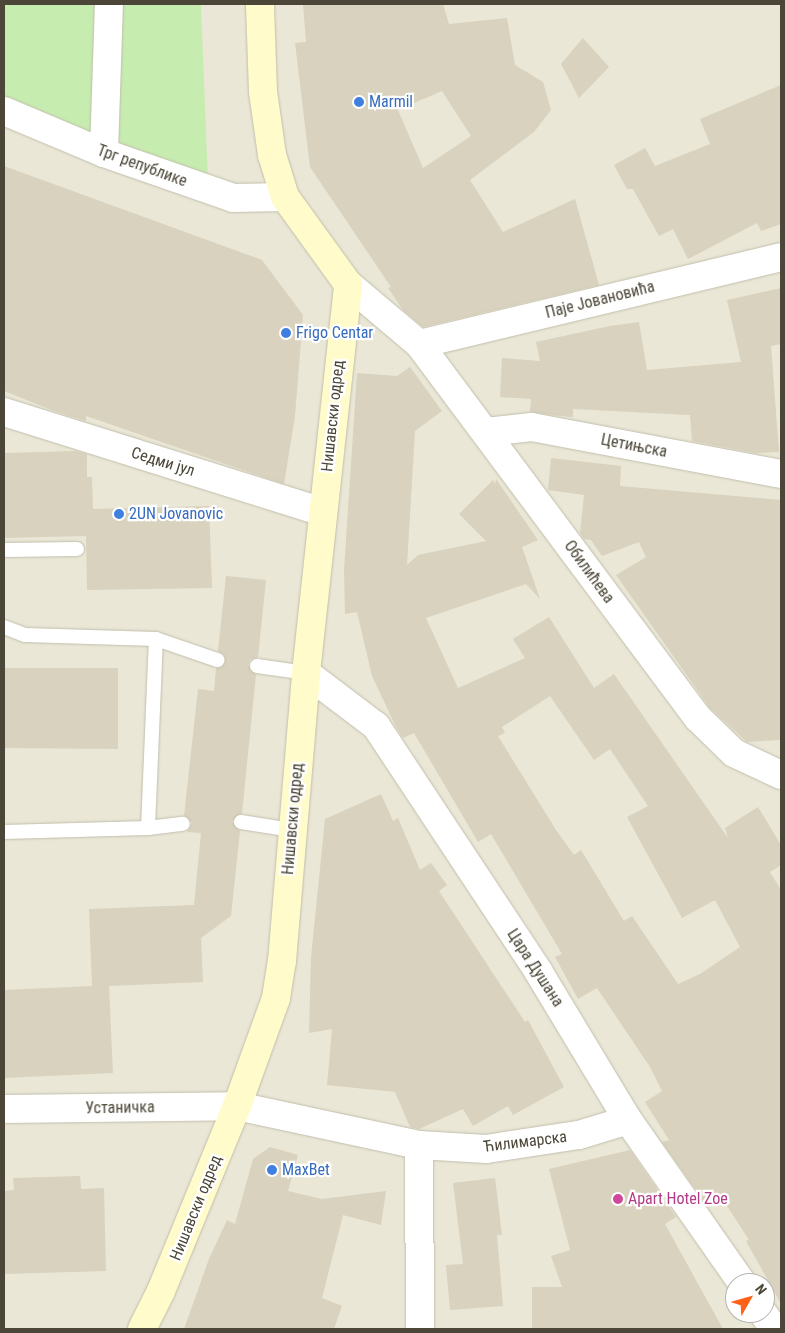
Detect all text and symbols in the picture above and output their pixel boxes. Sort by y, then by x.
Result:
place label: Marmil [369,92,413,112]
marker: Marmil [353,96,365,108]
street label: Трг републике [94,141,190,191]
street label: Паје Јовановића [543,277,657,323]
place label: Frigo Centar [296,323,373,343]
marker: Frigo Centar [280,327,292,339]
street label: Нишавски одред [318,359,348,473]
street label: Цетињска [599,430,669,462]
street label: Седми јул [129,443,197,481]
place label: 2UN Jovanovic [129,504,223,524]
marker: 2UN Jovanovic [113,508,125,520]
street label: Обилићева [560,537,618,607]
street label: Нишавски одред [279,762,307,876]
street label: Цара Душана [503,925,567,1011]
street label: Устаничка [85,1098,155,1118]
street label: Ћилимарска [482,1127,568,1157]
street label: Нишавски одред [166,1152,226,1264]
place label: MaxBet [282,1160,330,1180]
marker: MaxBet [266,1164,278,1176]
place label: Apart Hotel Zoe [628,1189,728,1209]
marker: Apart Hotel Zoe [612,1193,624,1205]
north arrow [725,1273,775,1323]
text: N [752,1281,770,1298]

